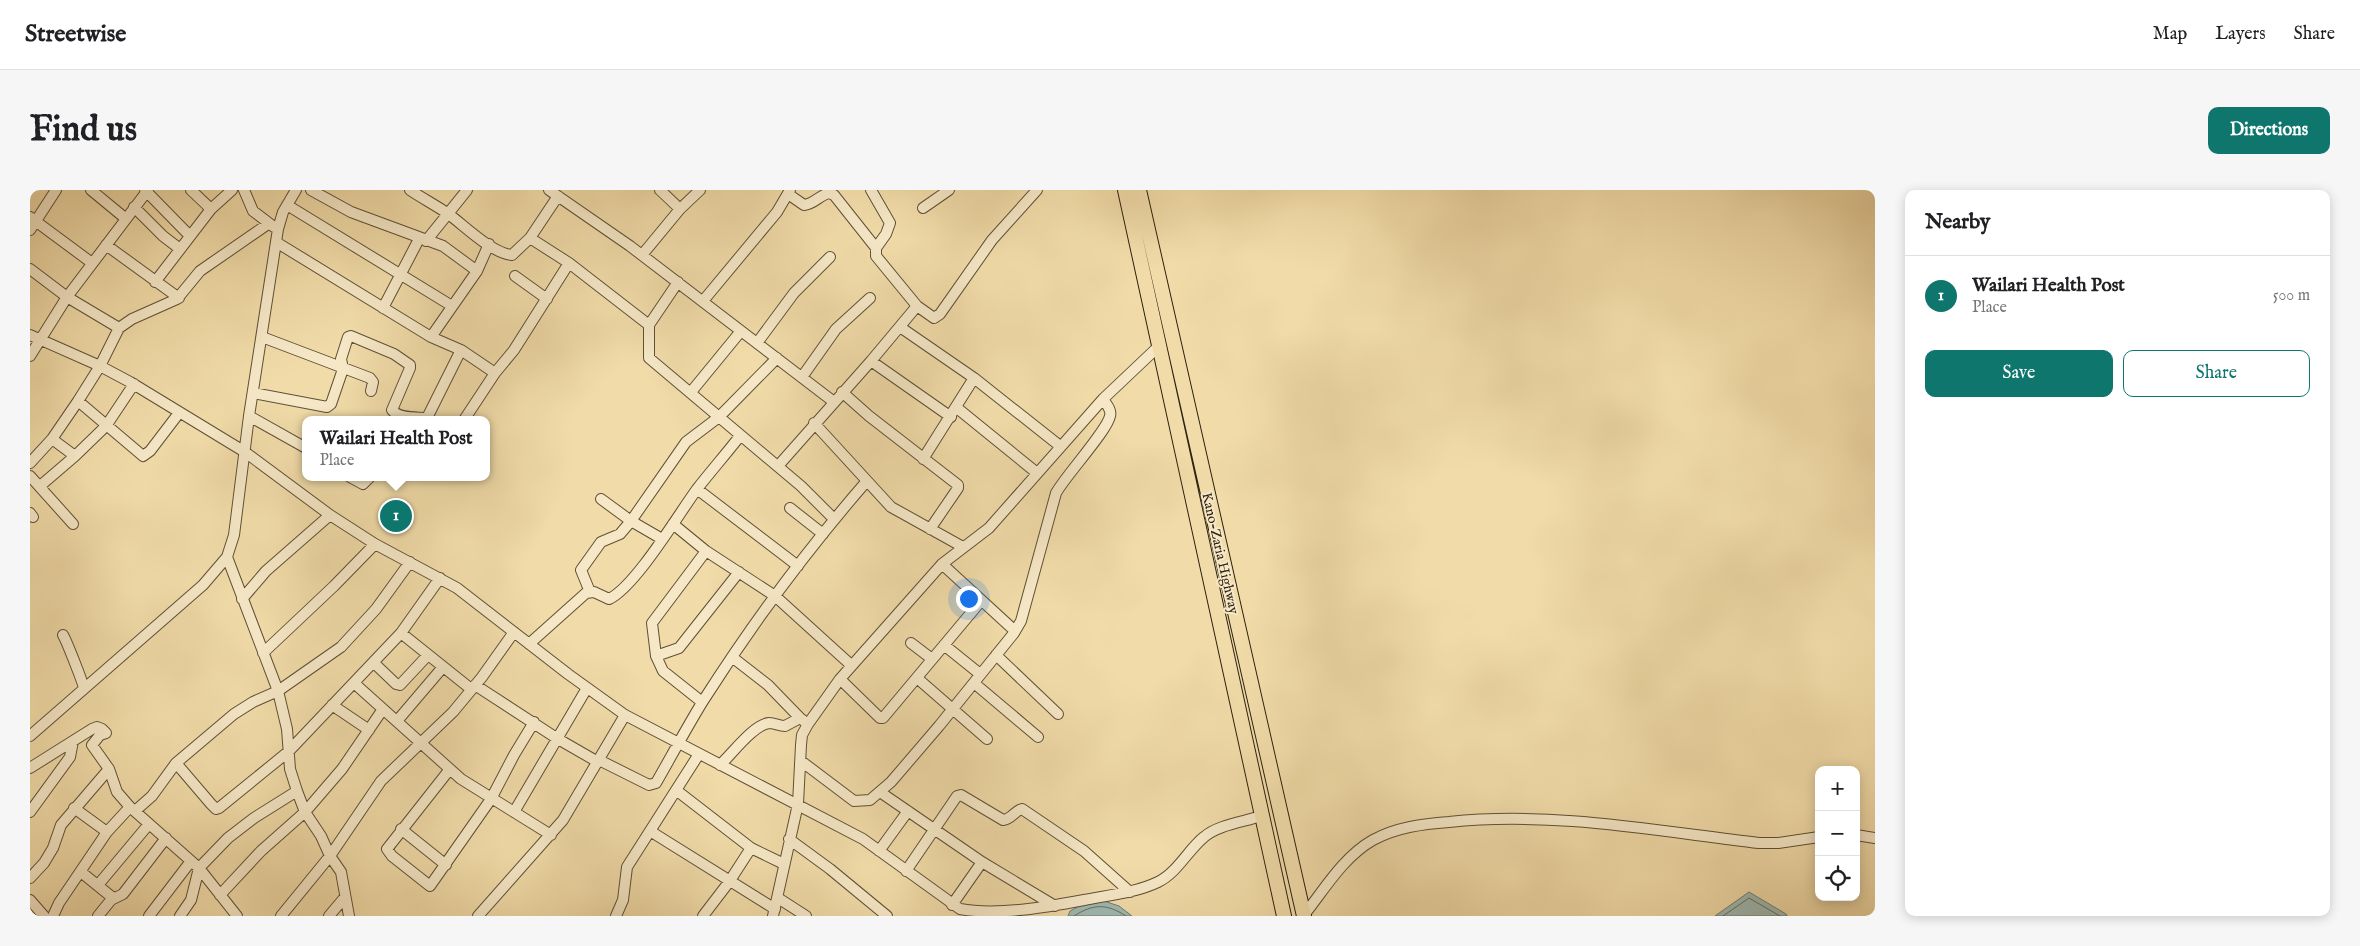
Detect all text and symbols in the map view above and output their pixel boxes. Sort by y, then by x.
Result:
text: Streetwise [25,19,126,50]
text: Map [2153,23,2187,46]
text: Layers [2215,23,2266,46]
text: Share [2294,23,2335,46]
button: Directions [2208,107,2330,154]
text: Find us [30,108,137,153]
text: Nearby [1925,209,1990,236]
text: Wailari Health Post [1972,274,2125,298]
text: 1 [1938,286,1944,306]
text: 500 m [2273,286,2310,306]
text: Place [1972,298,2007,318]
button: Save [1925,350,2113,397]
button: Share [2123,350,2310,397]
popup [302,416,490,481]
text: Wailari Health Post [320,427,472,451]
text: Place [320,451,354,471]
street label: Kano-Zaria Highway [1197,491,1243,616]
pin: 1 [380,497,412,535]
your location [956,586,982,612]
map controls [1815,766,1860,901]
button: + [1815,766,1860,811]
button: − [1815,811,1860,856]
button: locate [1815,856,1860,901]

